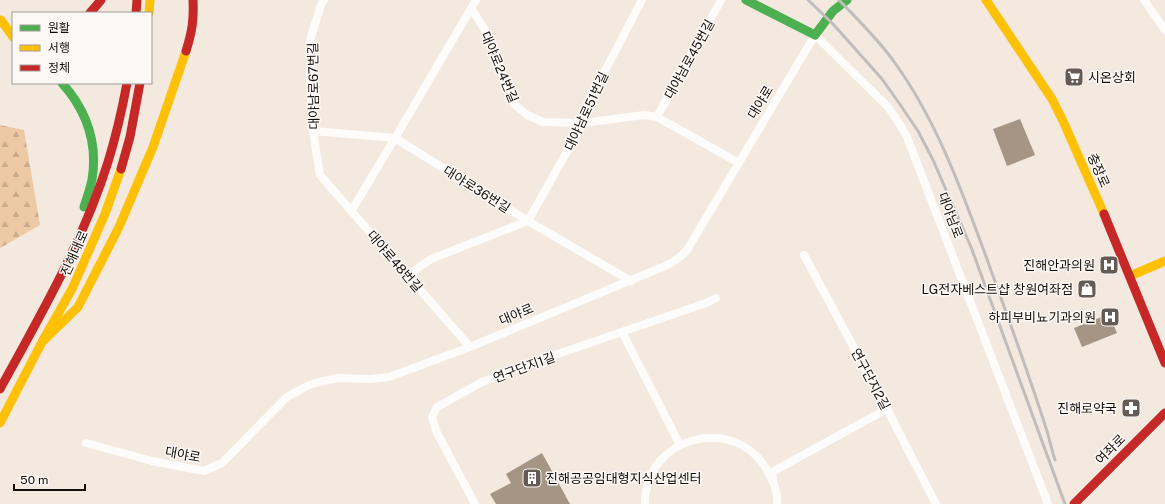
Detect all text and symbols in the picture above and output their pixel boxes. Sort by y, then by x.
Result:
legend [12,12,152,84]
street label: 대야남로45번길 [662,17,717,101]
text: 원활 [48,21,70,35]
street label: 대야로24번길 [478,29,521,105]
text: 서행 [48,41,70,55]
street label: 대야남로67번길 [305,42,322,130]
text: 정체 [48,61,70,75]
supermarket icon: 시온상회 [1063,66,1085,88]
street label: 대야남로51번길 [562,69,611,153]
place label: 시온상회 [1088,70,1136,85]
street label: 대야로 [745,83,776,122]
street label: 충장로 [1084,151,1113,190]
street label: 대야로36번길 [441,163,513,216]
street label: 대야남로 [935,190,966,240]
street label: 진해대로 [58,228,91,278]
street label: 대야로48번길 [364,228,425,295]
hospital icon: 진해안과의원 [1098,254,1120,276]
place label: 진해안과의원 [1023,258,1095,273]
shop icon: LG전자베스트샵 창원여좌점 [1076,278,1098,300]
place label: LG전자베스트샵 창원여좌점 [922,282,1073,297]
street label: 대야로 [497,301,536,328]
hospital icon: 하피부비뇨기과의원 [1099,306,1121,328]
place label: 하피부비뇨기과의원 [988,310,1096,325]
street label: 연구단지2길 [848,346,893,413]
street label: 연구단지1길 [491,349,557,386]
pharmacy icon: 진해로약국 [1120,397,1142,419]
place label: 진해로약국 [1057,401,1117,416]
street label: 여좌로 [1092,431,1128,467]
street label: 대야로 [164,444,202,465]
scale bar [14,466,85,492]
building icon: 진해공공임대형지식산업센터 [521,467,543,489]
place label: 진해공공임대형지식산업센터 [546,471,701,486]
text: 50 m [20,473,48,487]

